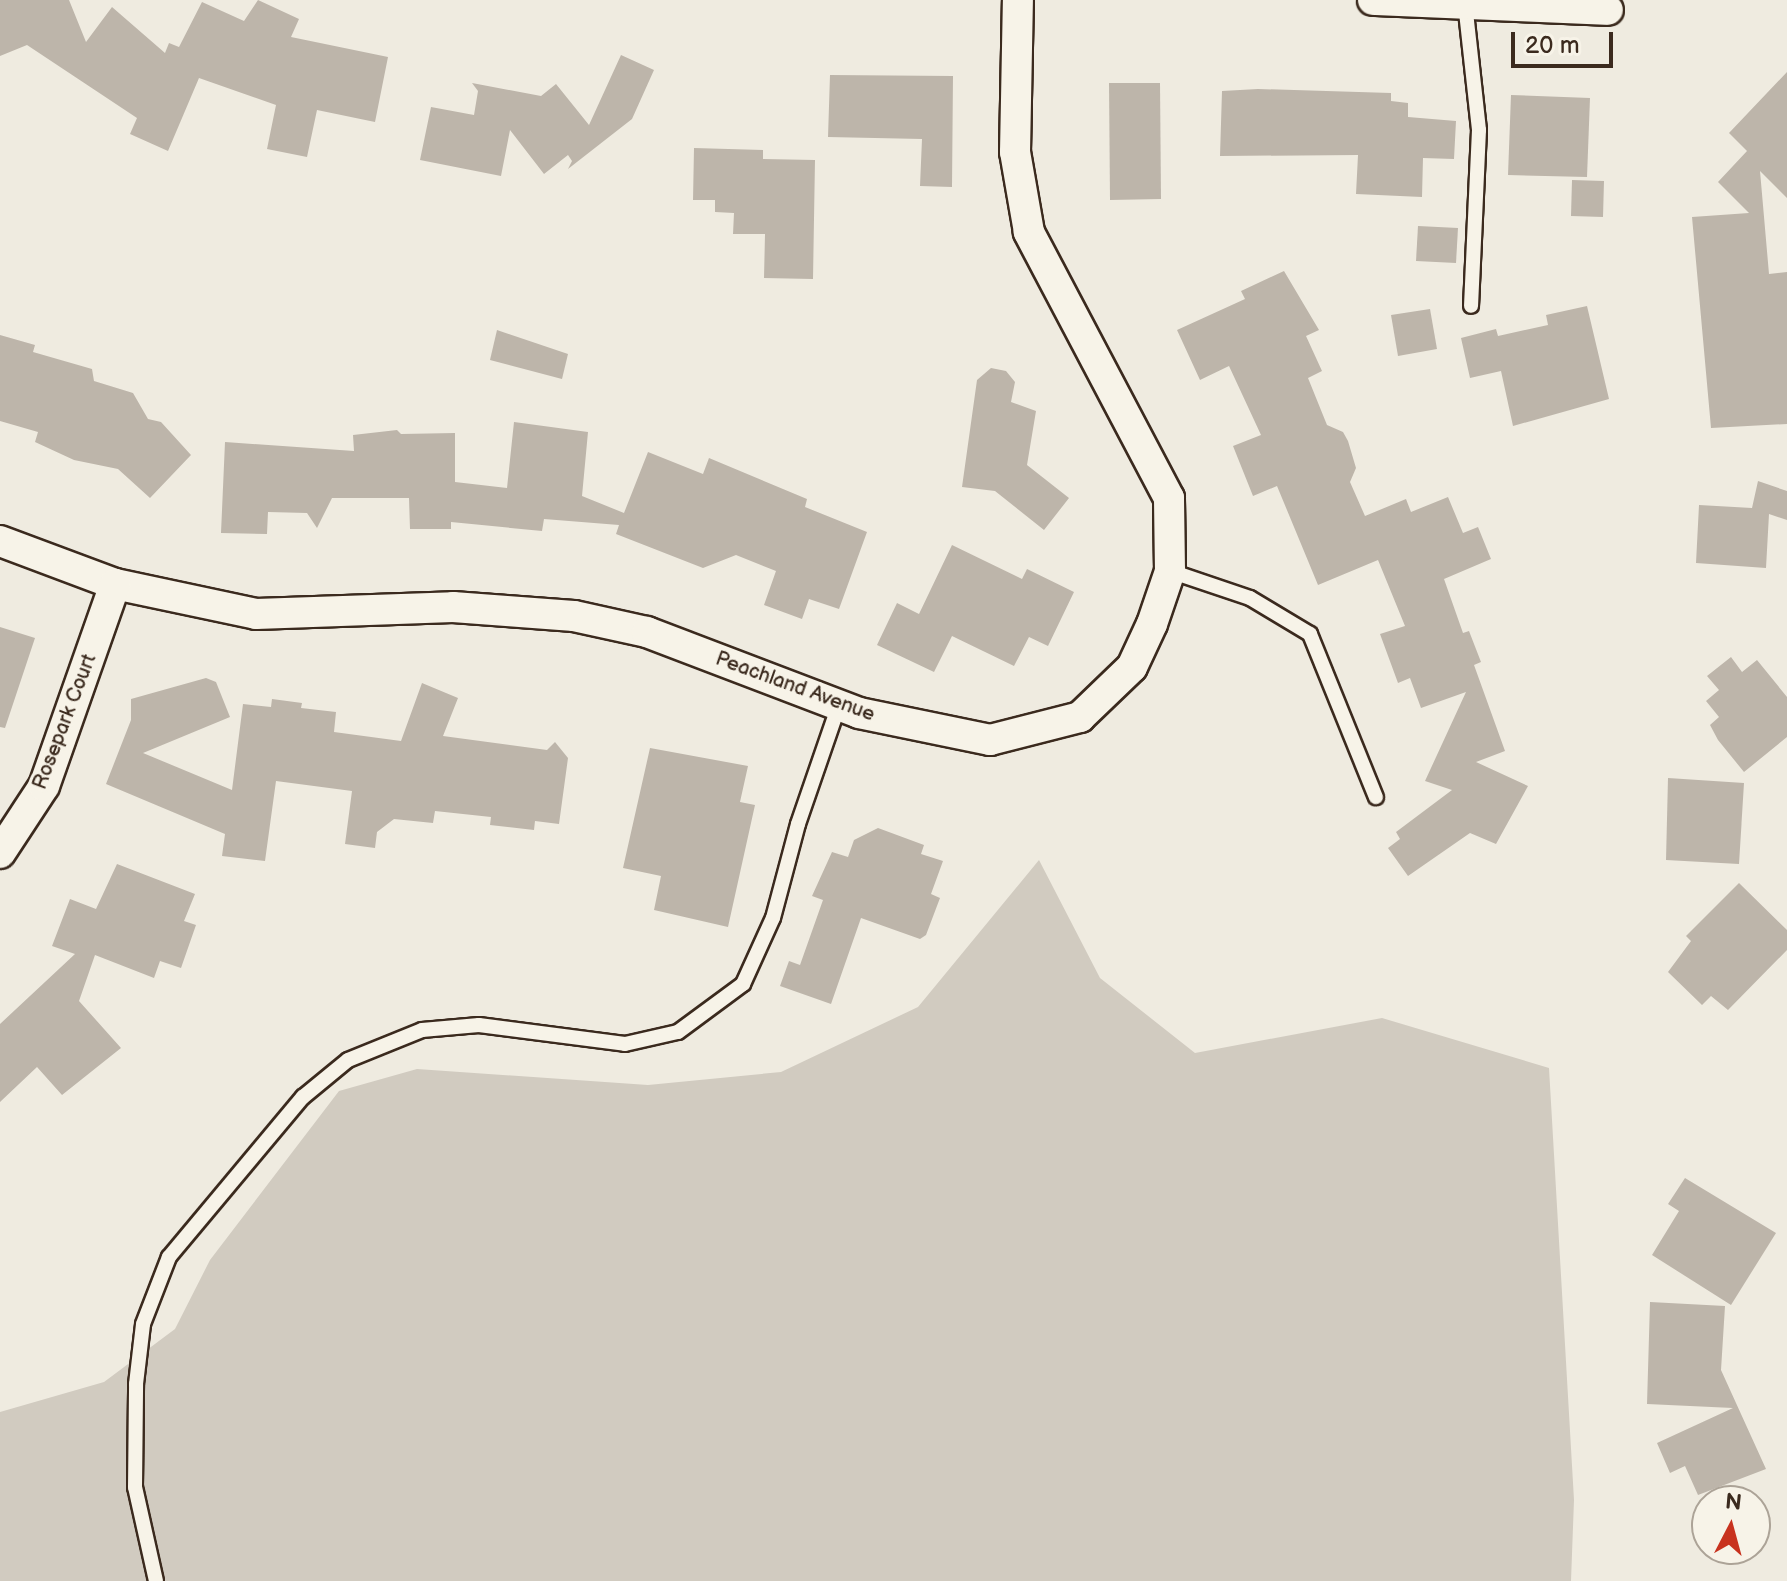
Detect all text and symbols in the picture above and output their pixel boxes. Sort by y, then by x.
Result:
scale bar [1515,16,1617,66]
text: 20 m [1525,31,1580,60]
street label: Peachland Avenue [712,647,878,727]
street label: Rosepark Court [28,651,102,793]
north arrow [1691,1485,1771,1565]
text: N [1724,1488,1743,1517]

